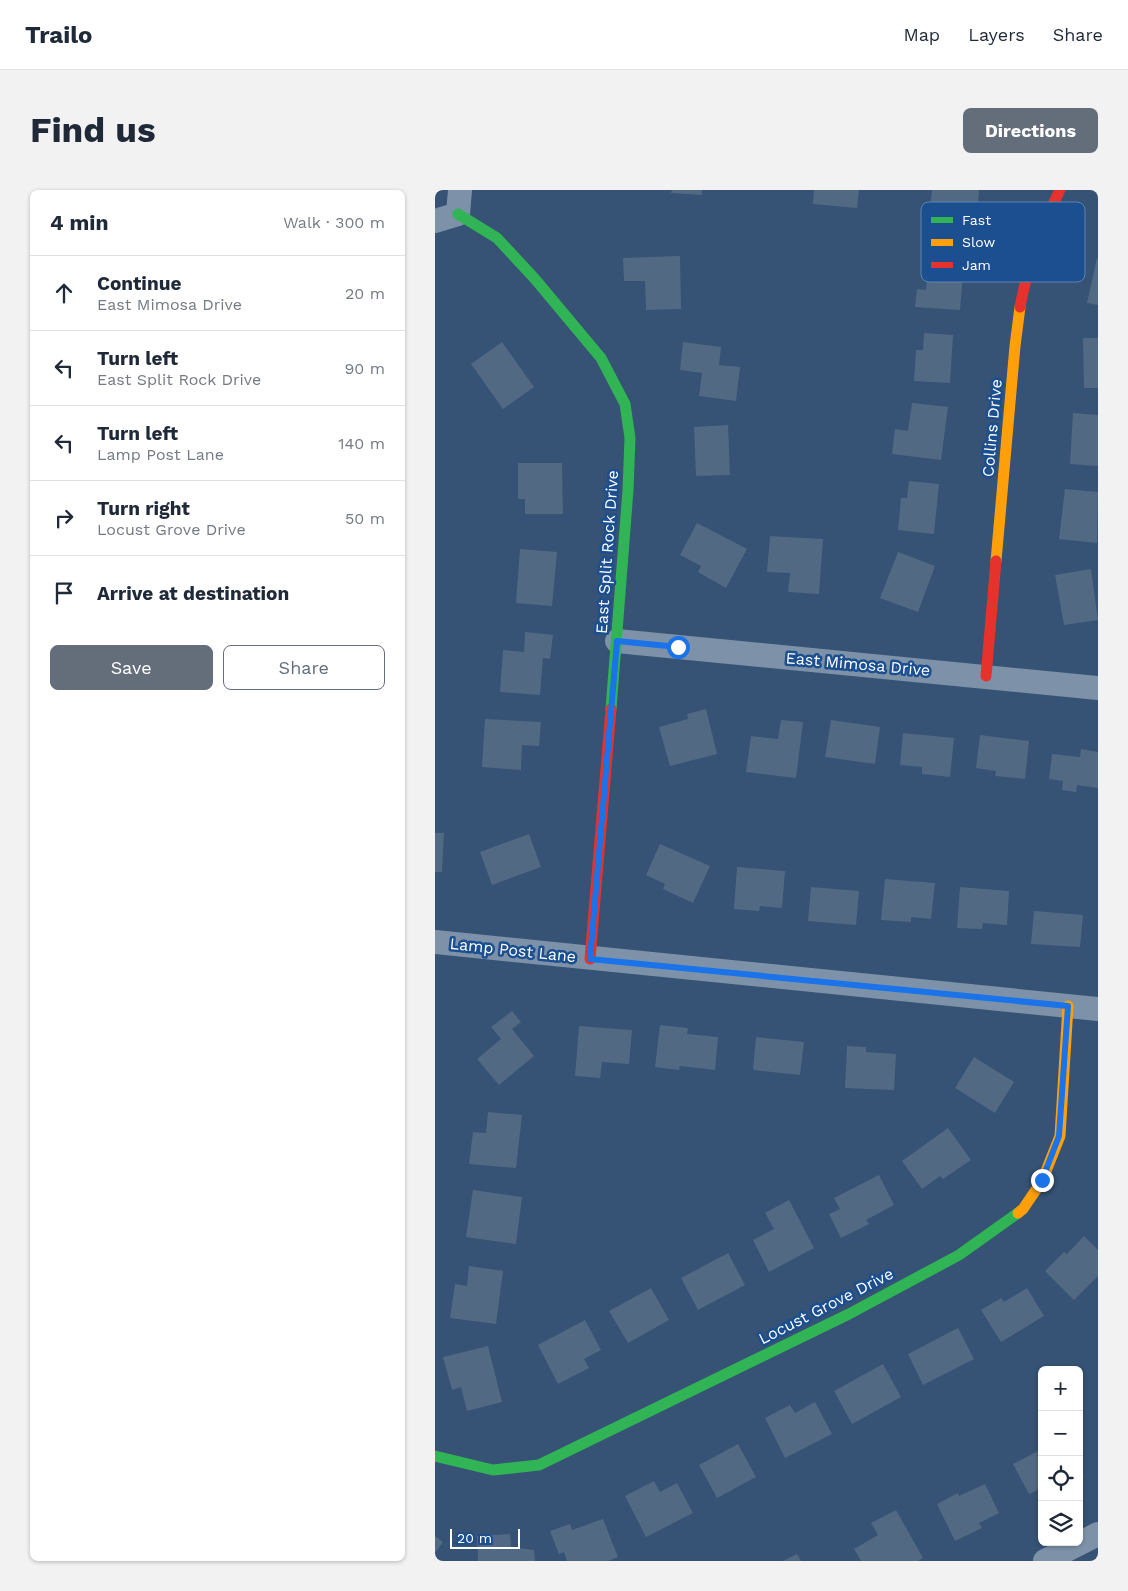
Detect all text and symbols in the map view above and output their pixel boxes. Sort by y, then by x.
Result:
text: Trailo [25,21,92,49]
text: Map [903,24,940,45]
text: Layers [968,24,1025,45]
text: Share [1053,24,1103,45]
button: Directions [963,108,1098,153]
text: Find us [30,109,156,151]
legend [921,202,1085,282]
text: 4 min [50,210,108,235]
text: Fast [962,212,991,228]
text: Walk · 300 m [283,213,385,232]
text: Slow [962,234,995,250]
text: Jam [962,257,991,273]
text: Continue [97,272,181,295]
icon: ahead [50,279,78,307]
text: 20 m [345,284,385,303]
text: East Mimosa Drive [97,295,242,314]
text: Turn left [97,347,178,370]
icon: left [50,354,78,382]
text: 90 m [344,359,385,378]
text: East Split Rock Drive [97,370,261,389]
street label: Collins Drive [978,378,1006,478]
text: Turn left [97,422,178,445]
icon: left [50,429,78,457]
text: 140 m [338,434,385,453]
text: Lamp Post Lane [97,445,224,464]
street label: East Split Rock Drive [592,469,622,635]
text: Turn right [97,497,190,520]
icon: right [50,504,78,532]
text: 50 m [345,509,385,528]
text: Locust Grove Drive [97,520,246,539]
icon: arrive [50,579,78,607]
text: Arrive at destination [97,582,289,605]
route start [667,636,690,659]
button: Save [50,645,213,690]
button: Share [223,645,385,690]
street label: East Mimosa Drive [785,648,931,680]
street label: Lamp Post Lane [449,934,577,966]
route end [1031,1169,1054,1192]
street label: Locust Grove Drive [755,1264,897,1348]
map controls [1038,1366,1083,1546]
button: + [1038,1366,1083,1411]
button: − [1038,1411,1083,1456]
button: locate [1038,1456,1083,1501]
button: layers [1038,1501,1083,1546]
scale bar [450,1526,520,1549]
text: 20 m [457,1530,492,1546]

